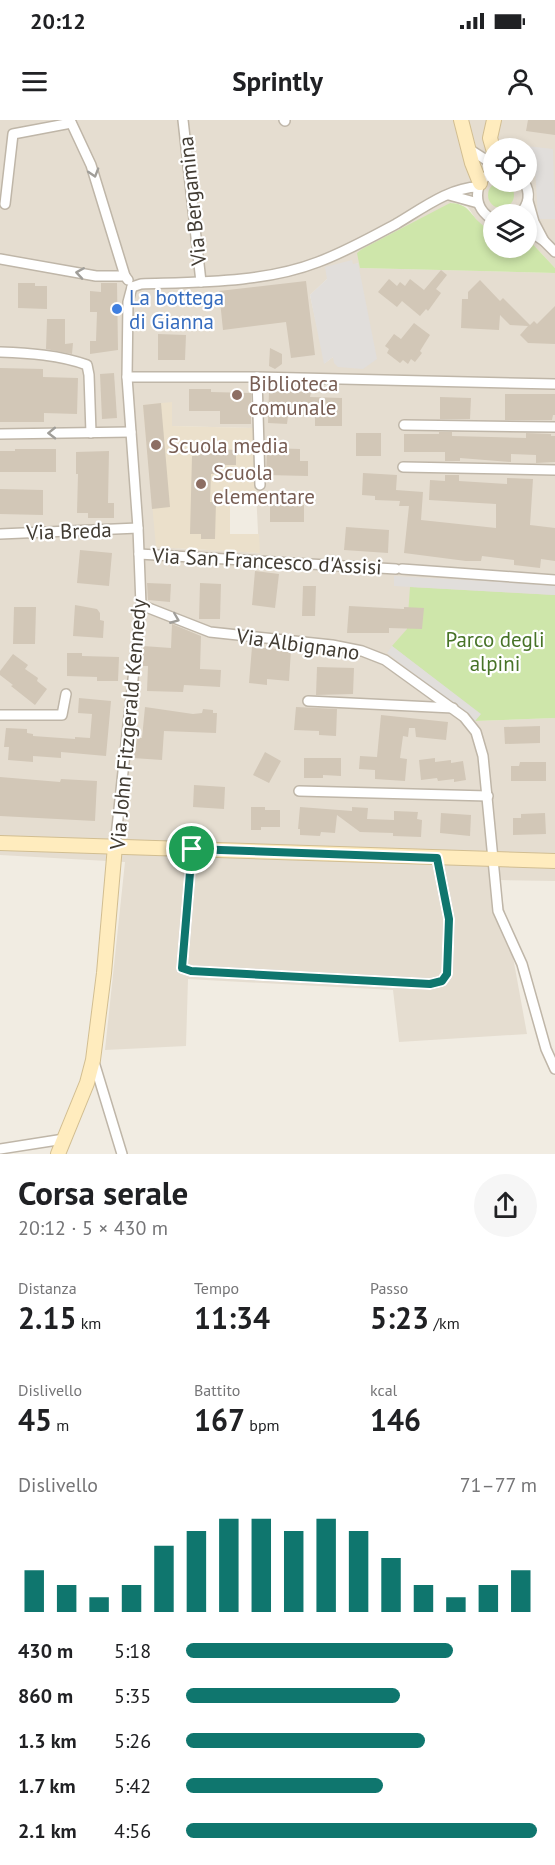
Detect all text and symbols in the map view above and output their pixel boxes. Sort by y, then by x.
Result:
text: 20:12 [30,7,86,35]
text: Sprintly [232,64,323,98]
icon: menu [18,65,51,98]
icon: person [504,65,537,98]
street label: Via Bergamina [172,135,212,268]
map controls [483,138,537,258]
button: locate [483,138,537,192]
one-way arrow [87,167,99,178]
button: layers [483,204,537,258]
one-way arrow [75,267,85,280]
place label: La bottega di Gianna [129,284,224,335]
marker: La bottega di Gianna [110,302,124,316]
place label: Biblioteca comunale [249,370,338,421]
marker: Biblioteca comunale [230,388,244,402]
one-way arrow [47,427,56,440]
place label: Scuola media [168,432,288,459]
marker: Scuola media [149,438,163,452]
place label: Scuola elementare [213,459,315,510]
marker: Scuola elementare [194,477,208,491]
street label: Via Breda [25,516,112,546]
street label: Via San Francesco d'Assisi [151,541,382,580]
street label: Via John Fitzgerald Kennedy [103,597,152,852]
one-way arrow [169,612,180,624]
street label: Via Albignano [234,622,361,666]
park label: Parco degli alpini [445,626,545,677]
pin [166,823,217,874]
icon: arrive [175,832,208,865]
text: Corsa serale [18,1171,188,1214]
button: share [474,1174,537,1237]
text: 20:12 · 5 × 430 m [18,1215,168,1241]
text: Distanza [18,1278,77,1298]
text: Tempo [194,1278,239,1298]
text: Passo [370,1278,408,1298]
text: 2.15 [18,1298,76,1337]
text: 11:34 [194,1298,270,1337]
text: 5:23 [370,1298,429,1337]
text: km [76,1313,101,1333]
text: /km [429,1313,460,1333]
text: Dislivello [18,1380,82,1400]
text: Battito [194,1380,240,1400]
text: kcal [370,1380,397,1400]
text: 45 [18,1400,52,1439]
text: 167 [194,1400,245,1439]
text: 146 [370,1400,421,1439]
text: m [52,1415,69,1435]
text: bpm [245,1415,280,1435]
text: Dislivello [18,1472,98,1498]
text: 71–77 m [460,1472,537,1498]
text: 430 m [18,1638,73,1664]
text: 5:18 [114,1638,151,1664]
text: 860 m [18,1683,73,1709]
text: 5:35 [114,1683,151,1709]
text: 1.3 km [18,1728,77,1754]
text: 5:26 [114,1728,151,1754]
text: 1.7 km [18,1773,76,1799]
text: 5:42 [114,1773,151,1799]
text: 2.1 km [18,1818,77,1844]
text: 4:56 [114,1818,151,1844]

